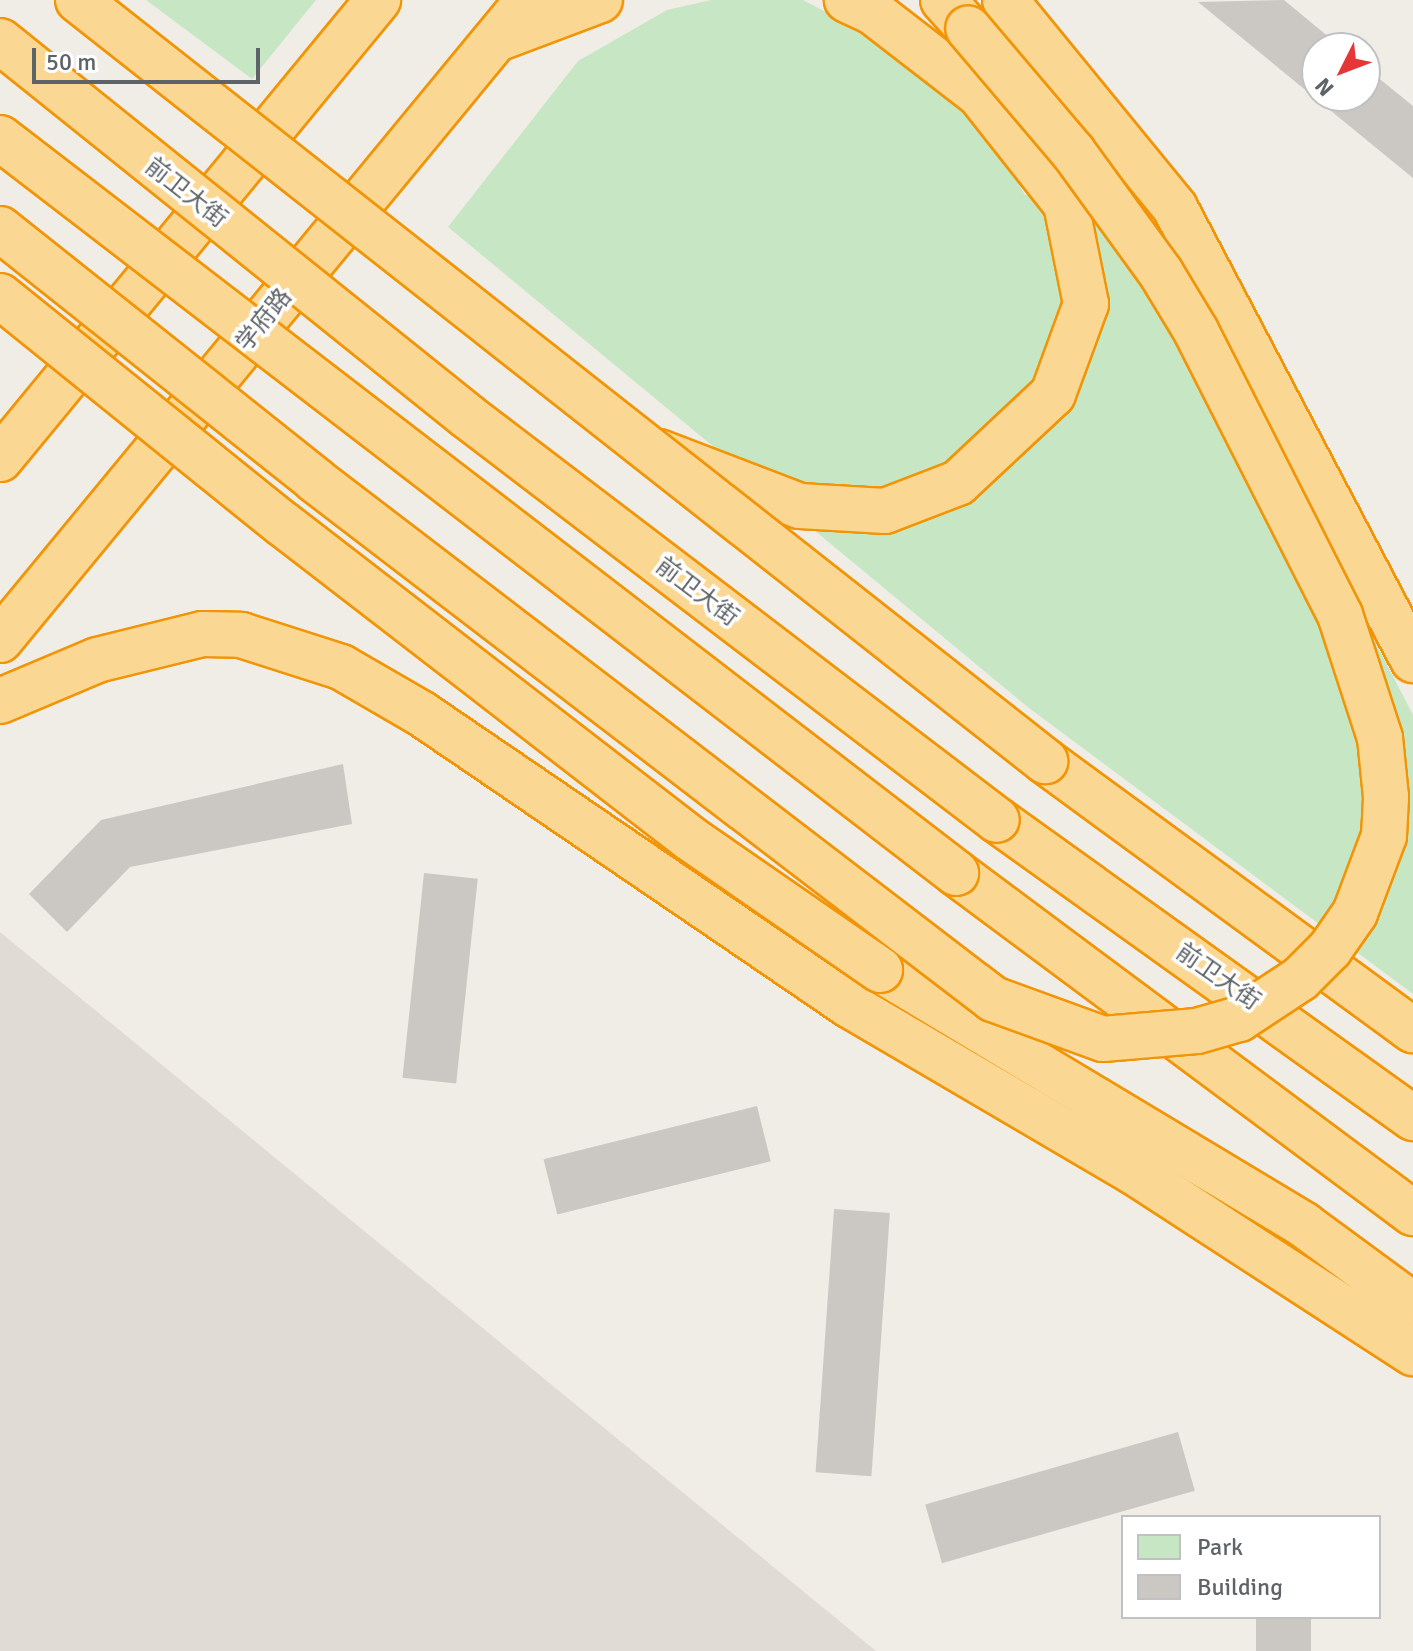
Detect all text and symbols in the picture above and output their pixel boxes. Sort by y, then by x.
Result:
scale bar [36,32,264,82]
north arrow [1301,32,1381,112]
text: 50 m [46,47,96,77]
text: N [1309,72,1339,102]
street label: 前卫大街 [139,152,233,234]
street label: 学府路 [230,283,298,357]
street label: 前卫大街 [650,552,744,632]
street label: 前卫大街 [1170,938,1266,1016]
legend [1121,1515,1381,1619]
text: Park [1197,1532,1243,1562]
text: Building [1197,1572,1283,1602]

